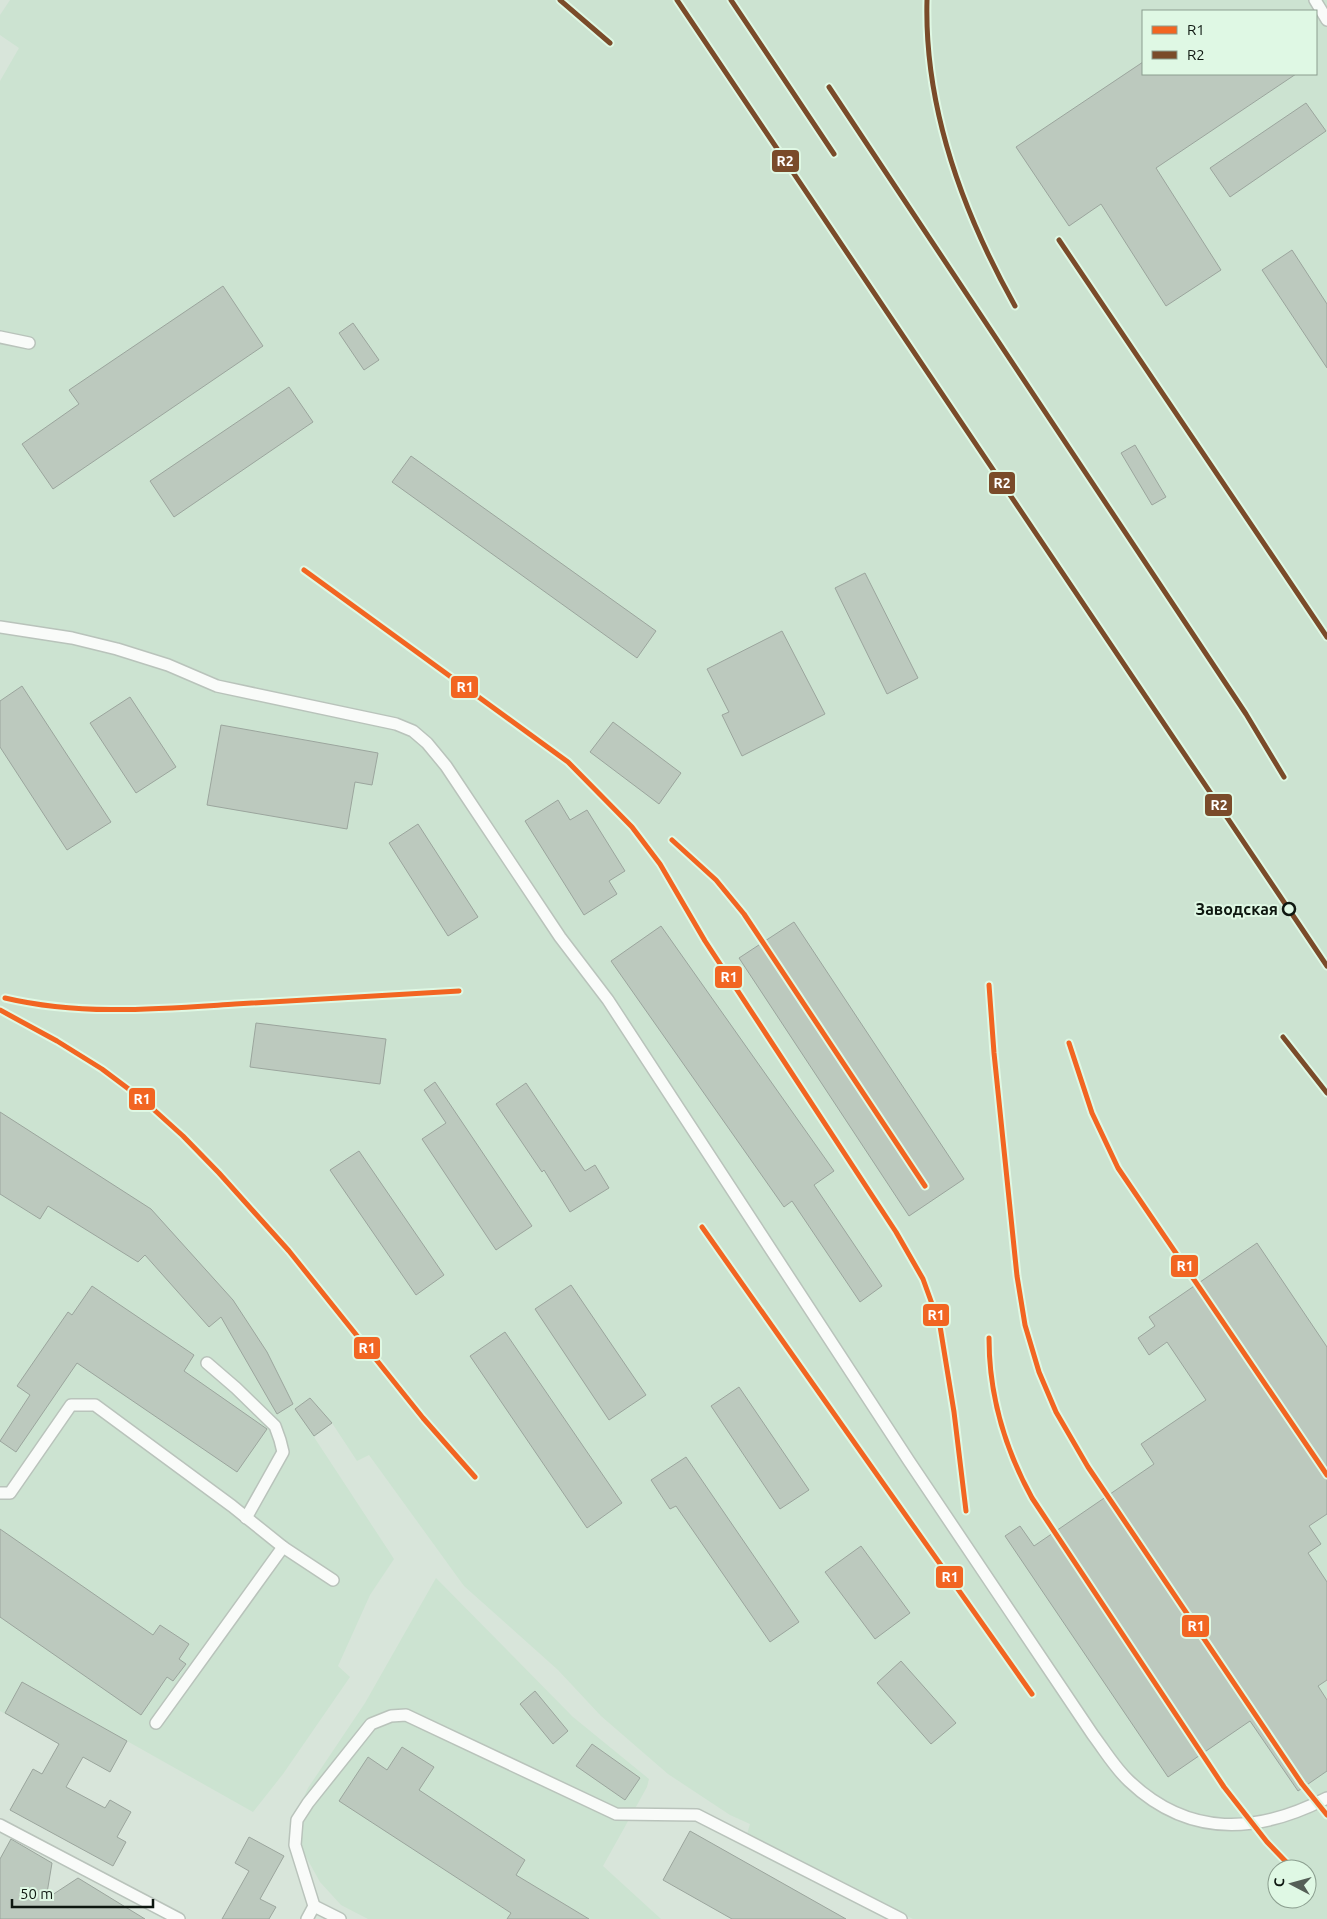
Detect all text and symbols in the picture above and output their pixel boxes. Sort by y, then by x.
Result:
legend [1142,10,1317,75]
text: R1 [1187,21,1205,38]
text: R2 [1187,46,1205,63]
line badge: R2 [771,149,800,173]
text: R2 [776,153,794,169]
line badge: R2 [988,471,1016,495]
text: R2 [993,475,1011,491]
line badge: R1 [450,675,479,699]
text: R1 [456,679,474,695]
line badge: R2 [1204,793,1233,817]
text: R2 [1210,797,1228,813]
place label: Заводская [1196,900,1278,918]
marker: Заводская [1282,902,1296,916]
line badge: R1 [714,965,743,989]
text: R1 [720,969,738,985]
line badge: R1 [128,1087,156,1111]
text: R1 [133,1091,151,1107]
line badge: R1 [1170,1254,1199,1278]
text: R1 [1176,1258,1194,1274]
line badge: R1 [922,1303,950,1327]
text: R1 [927,1307,945,1323]
line badge: R1 [353,1336,381,1360]
text: R1 [358,1340,376,1356]
line badge: R1 [935,1565,964,1589]
text: R1 [941,1569,959,1585]
line badge: R1 [1181,1614,1210,1638]
text: R1 [1187,1618,1205,1634]
north arrow [1267,1859,1317,1909]
scale bar [12,1876,154,1908]
text: С [1271,1877,1288,1888]
text: 50 m [20,1885,53,1902]

